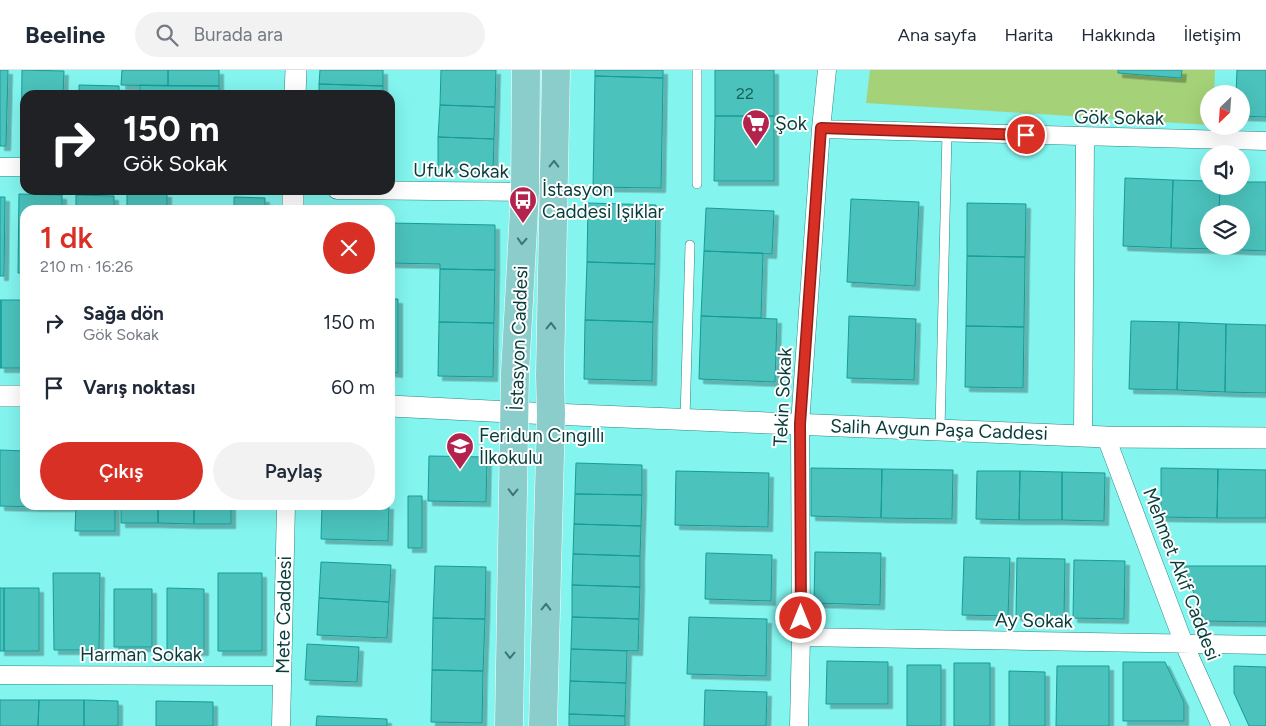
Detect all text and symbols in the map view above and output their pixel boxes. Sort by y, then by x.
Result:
search box [135,12,485,57]
text: Beeline [25,20,105,49]
icon: search [153,21,181,49]
text: Burada ara [193,23,283,46]
text: Ana sayfa [898,24,976,46]
text: Harita [1004,24,1053,46]
text: Hakkında [1081,24,1155,46]
text: İletişim [1183,24,1241,46]
house number: 22 [736,84,754,103]
north arrow [1200,85,1250,135]
map controls [1200,85,1250,255]
street label: Gök Sokak [1074,105,1165,130]
text: 150 m [123,108,220,150]
supermarket icon: Şok [741,108,771,147]
icon: right [40,110,105,175]
place label: Şok [775,112,808,135]
pin [1005,114,1047,156]
icon: arrive [1012,121,1040,149]
button: sound [1200,145,1250,195]
text: Gök Sokak [123,150,227,177]
street label: Ufuk Sokak [413,158,510,183]
one-way arrow [549,159,559,167]
place label: İstasyon Caddesi Işıklar [542,178,665,223]
bus stop icon: İstasyon Caddesi Işıklar [508,185,538,224]
button: layers [1200,205,1250,255]
text: 1 dk [40,219,93,256]
button: close [323,222,375,274]
one-way arrow [517,237,528,245]
text: 210 m · 16:26 [40,257,133,276]
street label: İstasyon Caddesi [504,265,533,411]
text: Sağa dön [83,302,164,325]
icon: right [40,309,68,337]
text: 150 m [323,311,375,334]
one-way arrow [546,322,556,330]
text: Gök Sokak [83,325,159,344]
street label: Tekin Sokak [768,346,797,447]
icon: arrive [40,374,68,402]
text: Varış noktası [83,376,195,399]
text: 60 m [331,376,375,399]
street label: Salih Avgun Paşa Caddesi [830,414,1048,445]
place label: Feridun Cıngıllı İlkokulu [479,424,604,469]
school or university icon: Feridun Cıngıllı İlkokulu [445,431,475,470]
button: Çıkış [40,442,203,500]
button: Paylaş [213,442,375,500]
street label: Mehmet Akif Caddesi [1138,485,1225,664]
one-way arrow [508,488,519,496]
street label: Mete Caddesi [271,556,296,674]
position arrow [774,591,826,643]
one-way arrow [541,603,552,611]
street label: Ay Sokak [995,608,1074,633]
street label: Harman Sokak [80,643,203,666]
one-way arrow [505,651,516,659]

